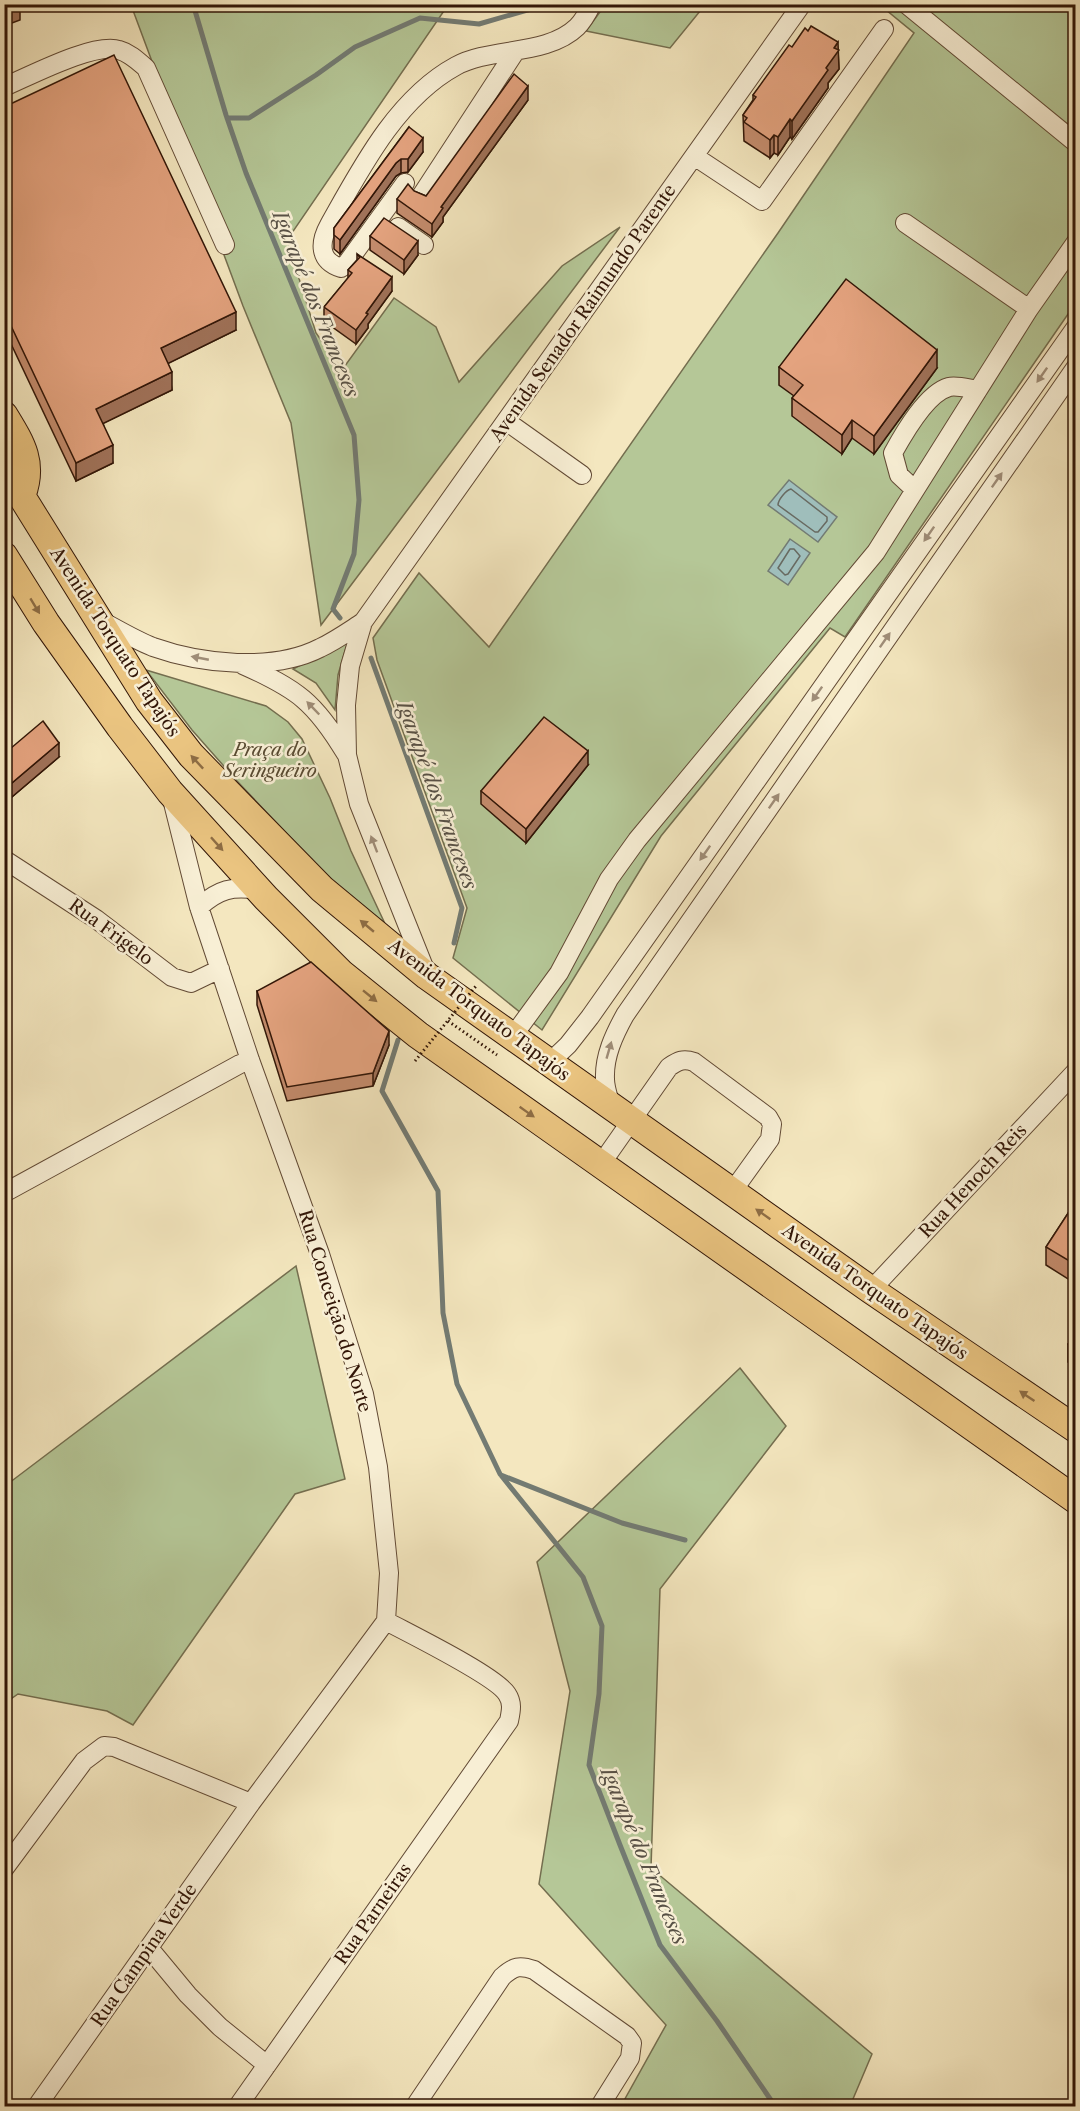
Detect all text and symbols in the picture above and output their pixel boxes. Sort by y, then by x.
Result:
street label: Avenida Senador Raimundo Parente [485,180,681,447]
water label: Igarapé dos Franceses [267,205,365,401]
one-way arrow [1036,366,1048,382]
one-way arrow [991,472,1002,488]
one-way arrow [924,527,936,542]
street label: Avenida Torquato Tapajós [45,542,185,741]
one-way arrow [30,598,41,614]
one-way arrow [879,633,891,649]
one-way arrow [190,654,209,663]
one-way arrow [811,685,823,701]
water label: Igarapé dos Franceses [391,695,482,893]
one-way arrow [307,702,321,716]
park label: Praça do Seringueiro [222,739,317,782]
one-way arrow [191,755,204,770]
one-way arrow [768,793,780,809]
one-way arrow [369,835,379,853]
one-way arrow [210,836,223,851]
one-way arrow [700,845,711,861]
street label: Rua Frigelo [65,894,157,970]
one-way arrow [359,920,375,933]
street label: Avenida Torquato Tapajós [383,934,574,1086]
one-way arrow [362,990,378,1003]
one-way arrow [605,1041,615,1059]
one-way arrow [518,1106,534,1118]
street label: Rua Henoch Reis [915,1119,1031,1243]
street label: Rua Conceição do Norte [294,1207,376,1415]
one-way arrow [755,1208,771,1220]
street label: Avenida Torquato Tapajós [777,1219,972,1365]
one-way arrow [1019,1391,1035,1402]
water label: Igarapé do Franceses [595,1762,692,1949]
street label: Rua Parneiras [330,1859,416,1969]
street label: Rua Campina Verde [86,1879,202,2031]

